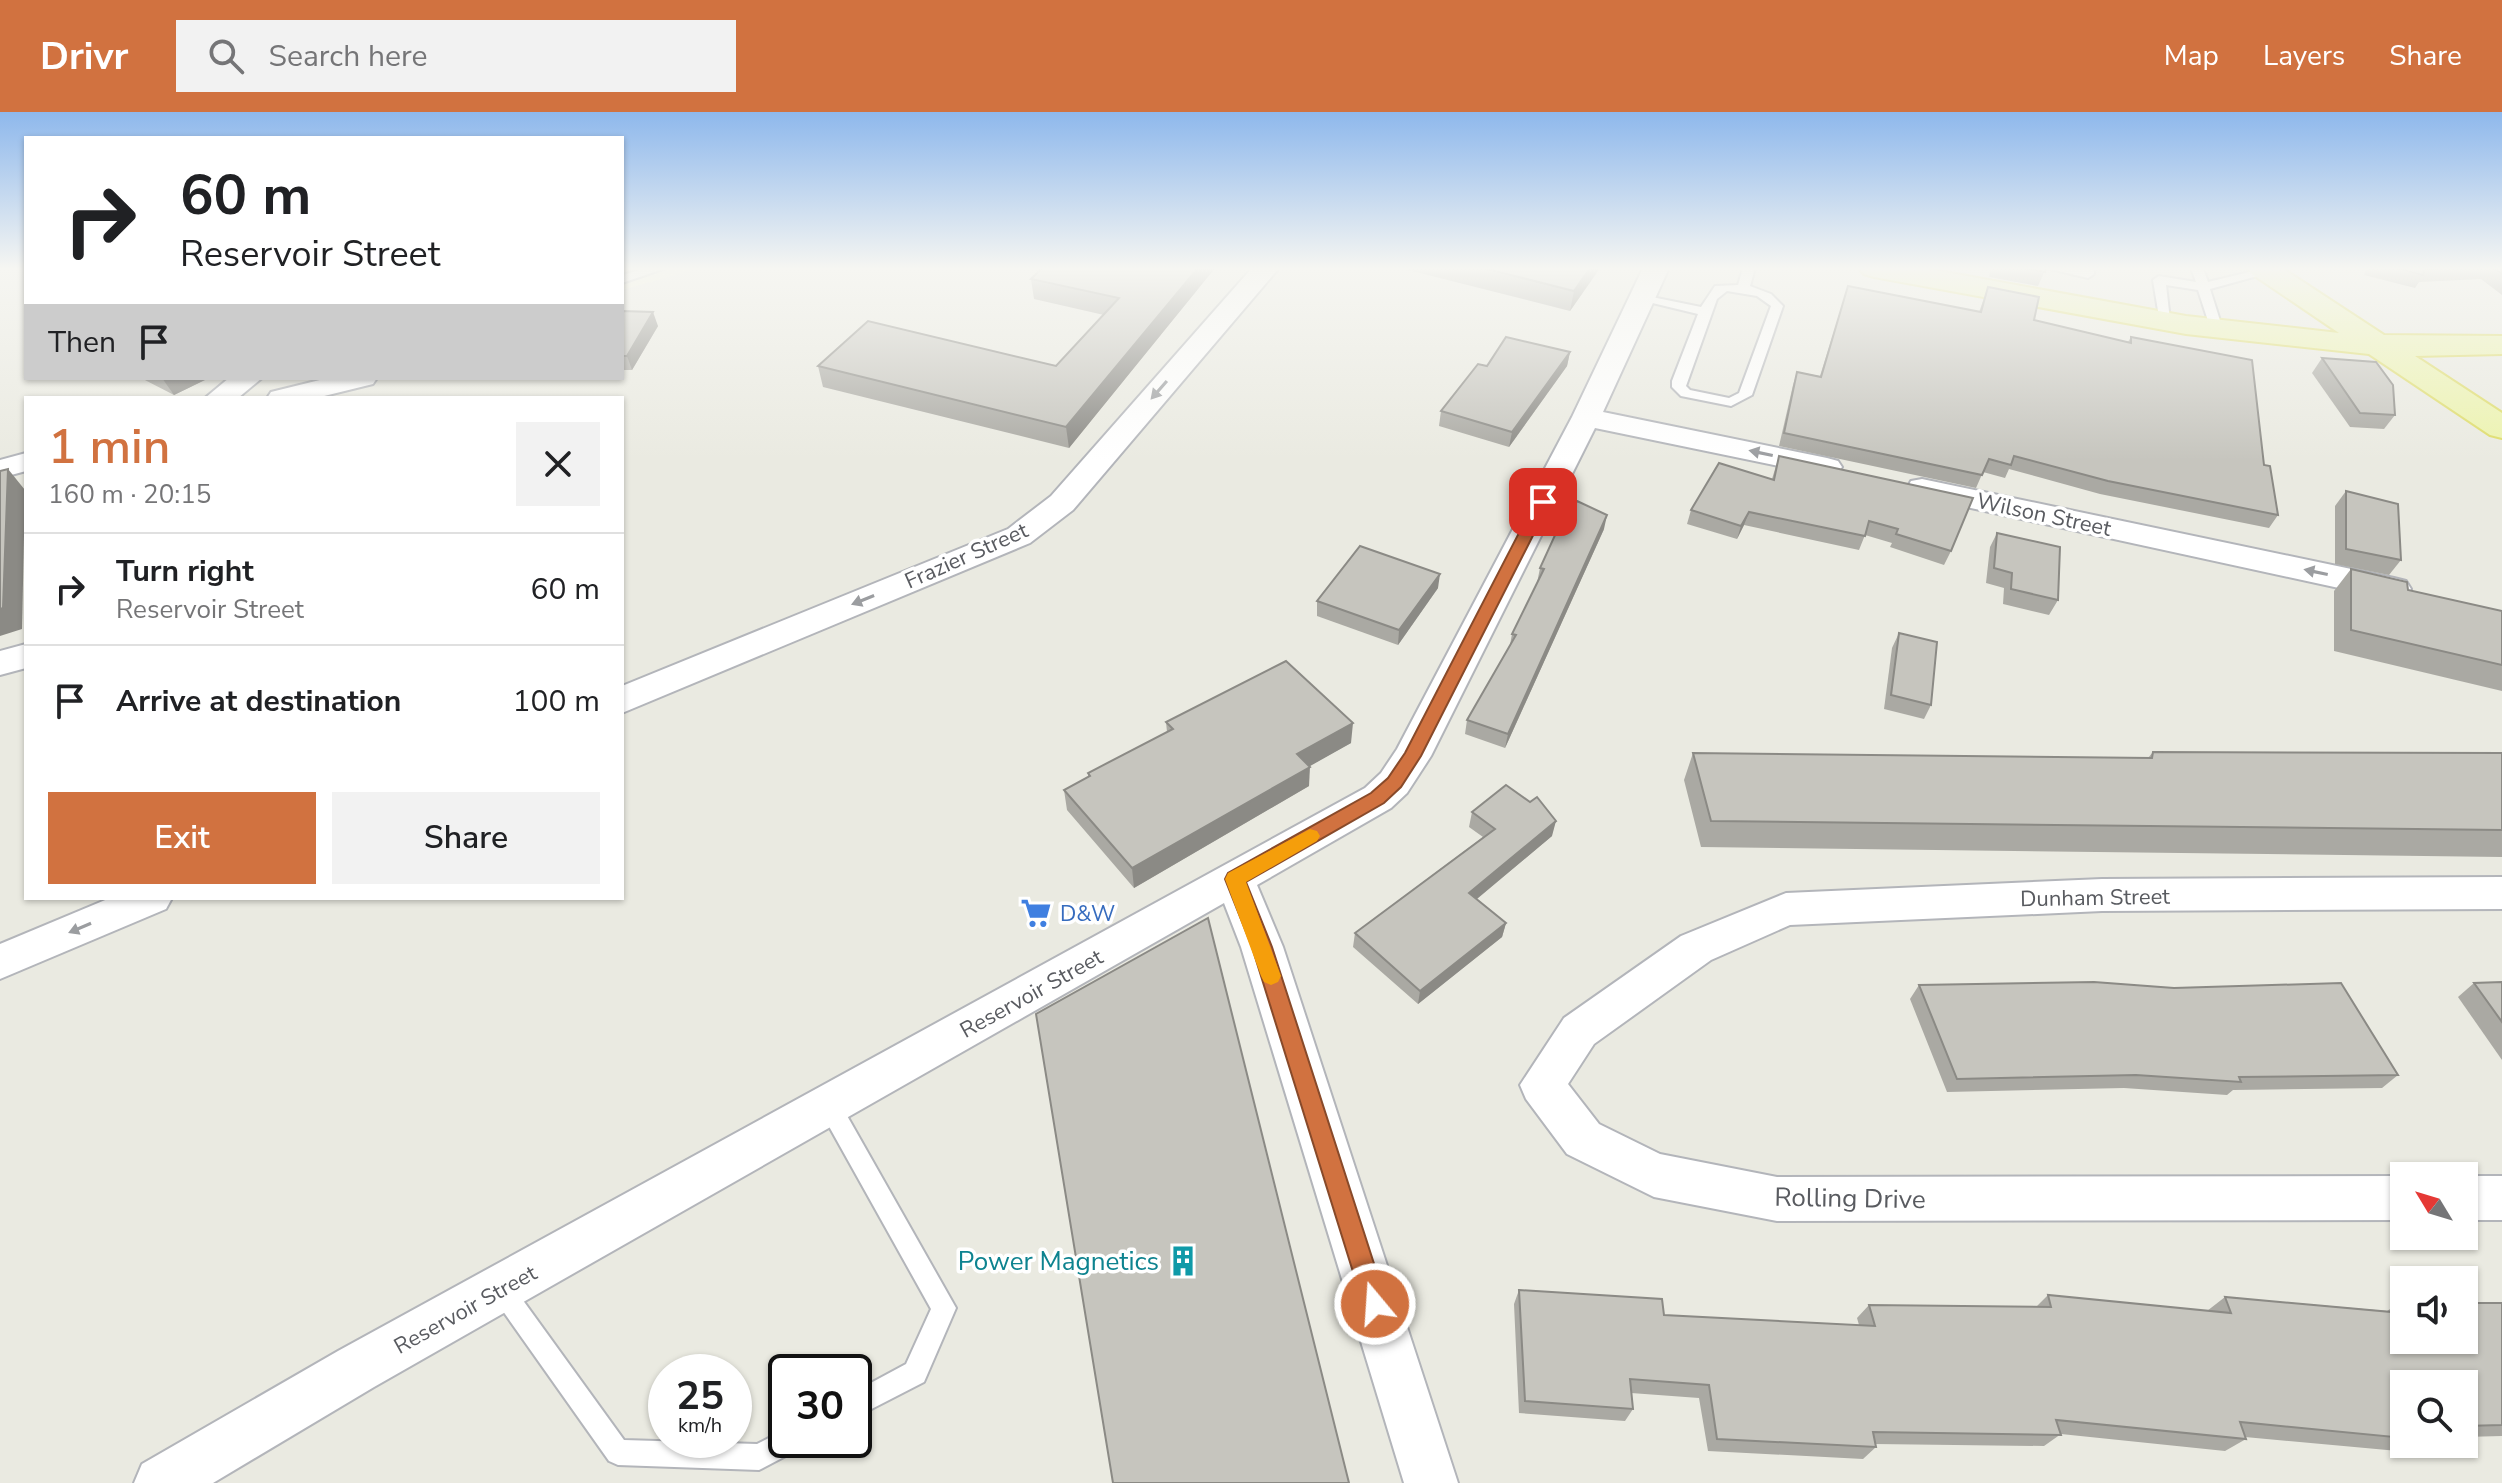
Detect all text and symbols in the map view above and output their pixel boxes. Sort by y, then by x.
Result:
search box [176,20,736,92]
text: Drivr [40,31,128,82]
icon: search [204,34,248,78]
text: Search here [268,36,427,77]
text: Map [2164,37,2219,75]
text: Layers [2263,37,2345,75]
text: Share [2389,37,2462,75]
text: 60 m [180,157,311,234]
icon: right [48,168,152,272]
text: Reservoir Street [180,230,440,279]
icon: arrive [132,320,176,364]
text: Then [48,322,116,363]
one-way arrow [1151,381,1169,400]
text: 1 min [48,414,170,480]
button: close [516,422,600,506]
one-way arrow [1748,447,1773,459]
pin [1509,468,1577,536]
text: 160 m · 20:15 [48,477,211,512]
icon: arrive [1521,480,1565,524]
street label: Wilson Street [1974,486,2114,544]
street label: Frazier Street [900,515,1033,596]
text: Turn right [116,551,254,592]
one-way arrow [2304,565,2329,578]
icon: right [48,567,92,611]
text: 60 m [531,569,600,610]
text: Reservoir Street [116,592,304,627]
one-way arrow [851,594,875,607]
icon: arrive [48,679,92,723]
text: Arrive at destination [116,681,401,722]
text: 100 m [513,681,600,722]
button: Exit [48,792,316,884]
button: Share [332,792,600,884]
street label: Dunham Street [2020,882,2170,914]
supermarket icon: D&W [1019,896,1053,930]
place label: D&W [1060,899,1115,929]
one-way arrow [68,922,92,935]
street label: Reservoir Street [955,942,1109,1046]
north arrow [2390,1162,2478,1250]
map controls [2390,1162,2478,1458]
street label: Rolling Drive [1774,1180,1926,1217]
place label: Power Magnetics [958,1244,1159,1279]
building icon: Power Magnetics [1166,1244,1200,1278]
street label: Reservoir Street [389,1258,543,1362]
position arrow [1333,1262,1417,1346]
button: sound [2390,1266,2478,1354]
speed limit sign: 30 [768,1354,872,1458]
text: 25 [676,1369,724,1423]
button: search [2390,1370,2478,1458]
text: km/h [678,1412,722,1439]

